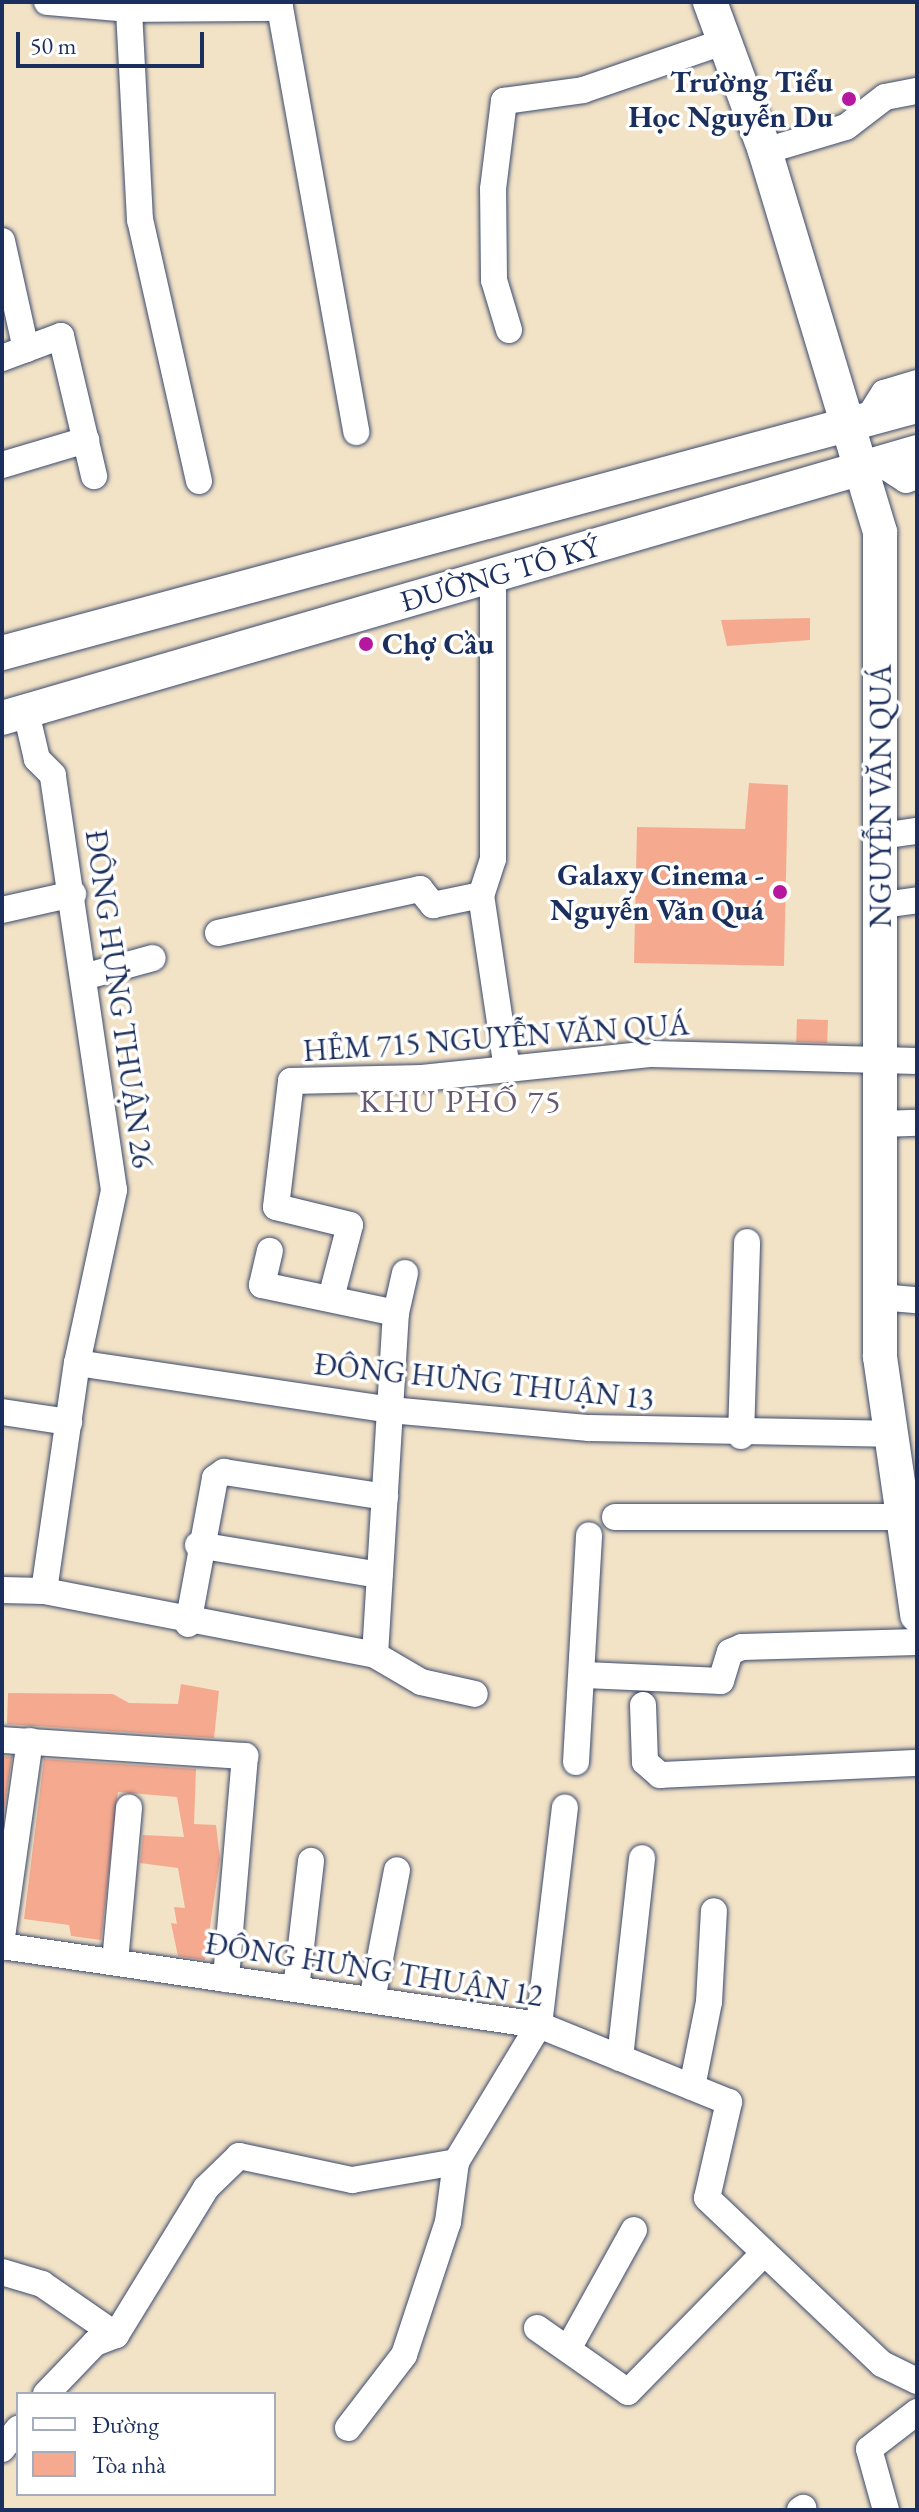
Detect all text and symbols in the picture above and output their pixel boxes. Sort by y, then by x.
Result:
scale bar [20,16,208,66]
text: 50 m [30,30,77,61]
place label: Trường Tiểu Học Nguyễn Du [629,64,833,134]
marker: Trường Tiểu Học Nguyễn Du [840,90,858,108]
street label: ĐƯỜNG TÔ KÝ [396,528,604,620]
place label: Chợ Cầu [382,626,494,662]
marker: Chợ Cầu [357,635,375,653]
street label: NGUYỄN VĂN QUÁ [863,664,899,928]
street label: ĐÔNG HƯNG THUẬN 26 [77,828,161,1170]
place label: Galaxy Cinema - Nguyễn Văn Quá [550,857,764,928]
marker: Galaxy Cinema - Nguyễn Văn Quá [771,883,789,901]
street label: HẺM 715 NGUYỄN VĂN QUÁ [302,1007,690,1069]
district label: KHU PHỐ 75 [360,1082,562,1120]
street label: ĐÔNG HƯNG THUẬN 13 [313,1346,655,1418]
street label: ĐÔNG HƯNG THUẬN 12 [203,1926,545,2014]
legend [16,2392,276,2496]
text: Đường [92,2409,159,2440]
text: Tòa nhà [92,2449,166,2480]

